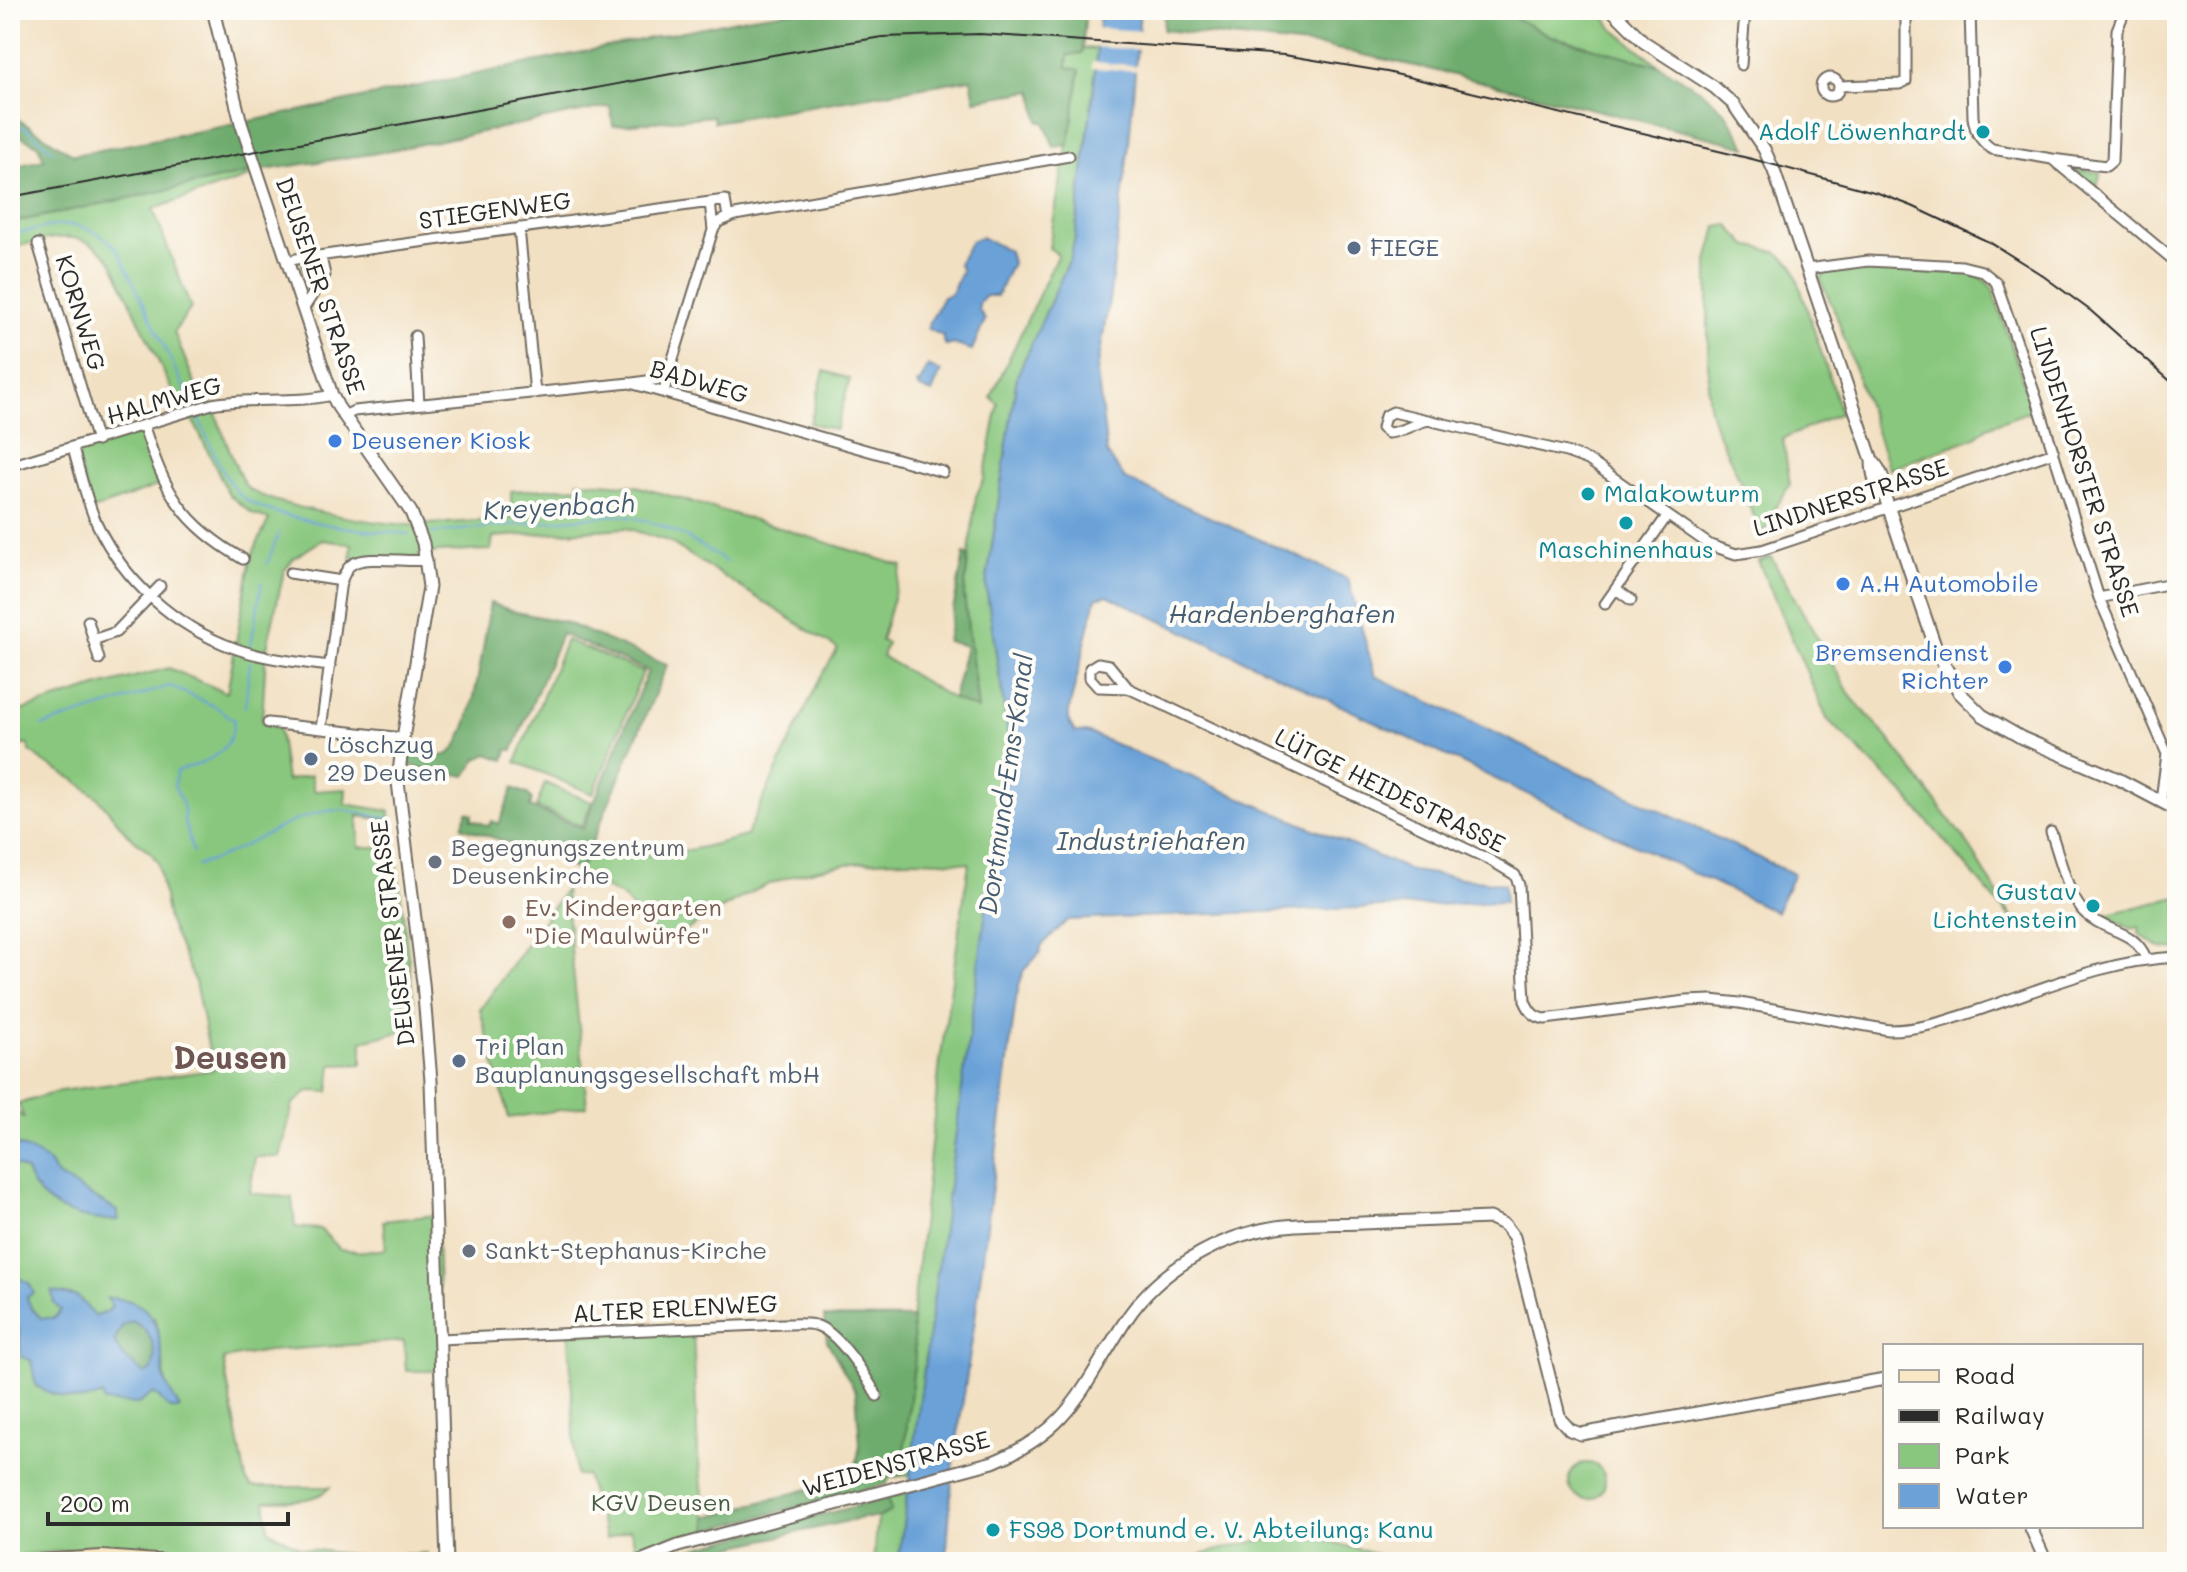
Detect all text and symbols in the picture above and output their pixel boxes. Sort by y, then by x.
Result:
place label: Adolf Löwenhardt [1758,115,1967,146]
marker: Adolf Löwenhardt [1974,123,1992,141]
street label: DEUSENER STRASSE [270,173,373,398]
street label: STIEGENWEG [417,184,573,236]
place label: FIEGE [1370,231,1439,262]
marker: FIEGE [1345,239,1363,257]
street label: KORNWEG [49,251,114,374]
street label: LINDENHORSTER STRASSE [2024,322,2147,621]
street label: BADWEG [647,352,752,409]
street label: HALMWEG [103,368,225,431]
place label: Deusener Kiosk [351,424,530,455]
marker: Deusener Kiosk [326,432,344,450]
street label: LINDNERSTRASSE [1749,450,1952,543]
place label: Malakowturm [1604,477,1760,508]
water label: Kreyenbach [482,485,636,527]
marker: Malakowturm [1579,485,1597,503]
marker: Maschinenhaus [1617,514,1635,532]
place label: Maschinenhaus [1538,533,1714,564]
place label: A.H Automobile [1859,567,2039,598]
marker: A.H Automobile [1834,575,1852,593]
water label: Hardenberghafen [1168,596,1396,630]
place label: Bremsendienst Richter [1815,636,1989,695]
water label: Dortmund-Ems-Kanal [970,651,1040,916]
marker: Bremsendienst Richter [1996,658,2014,676]
street label: LÜTGE HEIDESTRASSE [1270,720,1511,859]
place label: Löschzug 29 Deusen [327,728,447,787]
marker: Löschzug 29 Deusen [302,750,320,768]
street label: DEUSENER STRASSE [362,818,421,1048]
water label: Industriehafen [1056,823,1246,857]
place label: Begegnungszentrum Deusenkirche [451,831,685,890]
marker: Begegnungszentrum Deusenkirche [426,853,444,871]
place label: Gustav Lichtenstein [1933,875,2077,934]
place label: Ev. Kindergarten "Die Maulwürfe" [525,891,722,950]
marker: Gustav Lichtenstein [2084,897,2102,915]
marker: Ev. Kindergarten "Die Maulwürfe" [500,913,518,931]
place label: Tri Plan Bauplanungsgesellschaft mbH [475,1030,820,1089]
district label: Deusen [173,1035,287,1077]
marker: Tri Plan Bauplanungsgesellschaft mbH [450,1052,468,1070]
place label: Sankt-Stephanus-Kirche [485,1234,767,1265]
marker: Sankt-Stephanus-Kirche [460,1242,478,1260]
street label: ALTER ERLENWEG [572,1287,778,1328]
legend [1883,1344,2143,1528]
text: Road [1955,1359,2015,1390]
text: Railway [1955,1399,2045,1430]
street label: WEIDENSTRASSE [798,1423,993,1502]
text: Park [1955,1439,2009,1470]
scale bar [48,1476,288,1526]
text: Water [1955,1479,2029,1510]
park label: KGV Deusen [591,1486,731,1517]
text: 200 m [60,1487,130,1518]
place label: FS98 Dortmund e. V. Abteilung: Kanu [1009,1513,1434,1544]
marker: FS98 Dortmund e. V. Abteilung: Kanu [984,1521,1002,1539]

